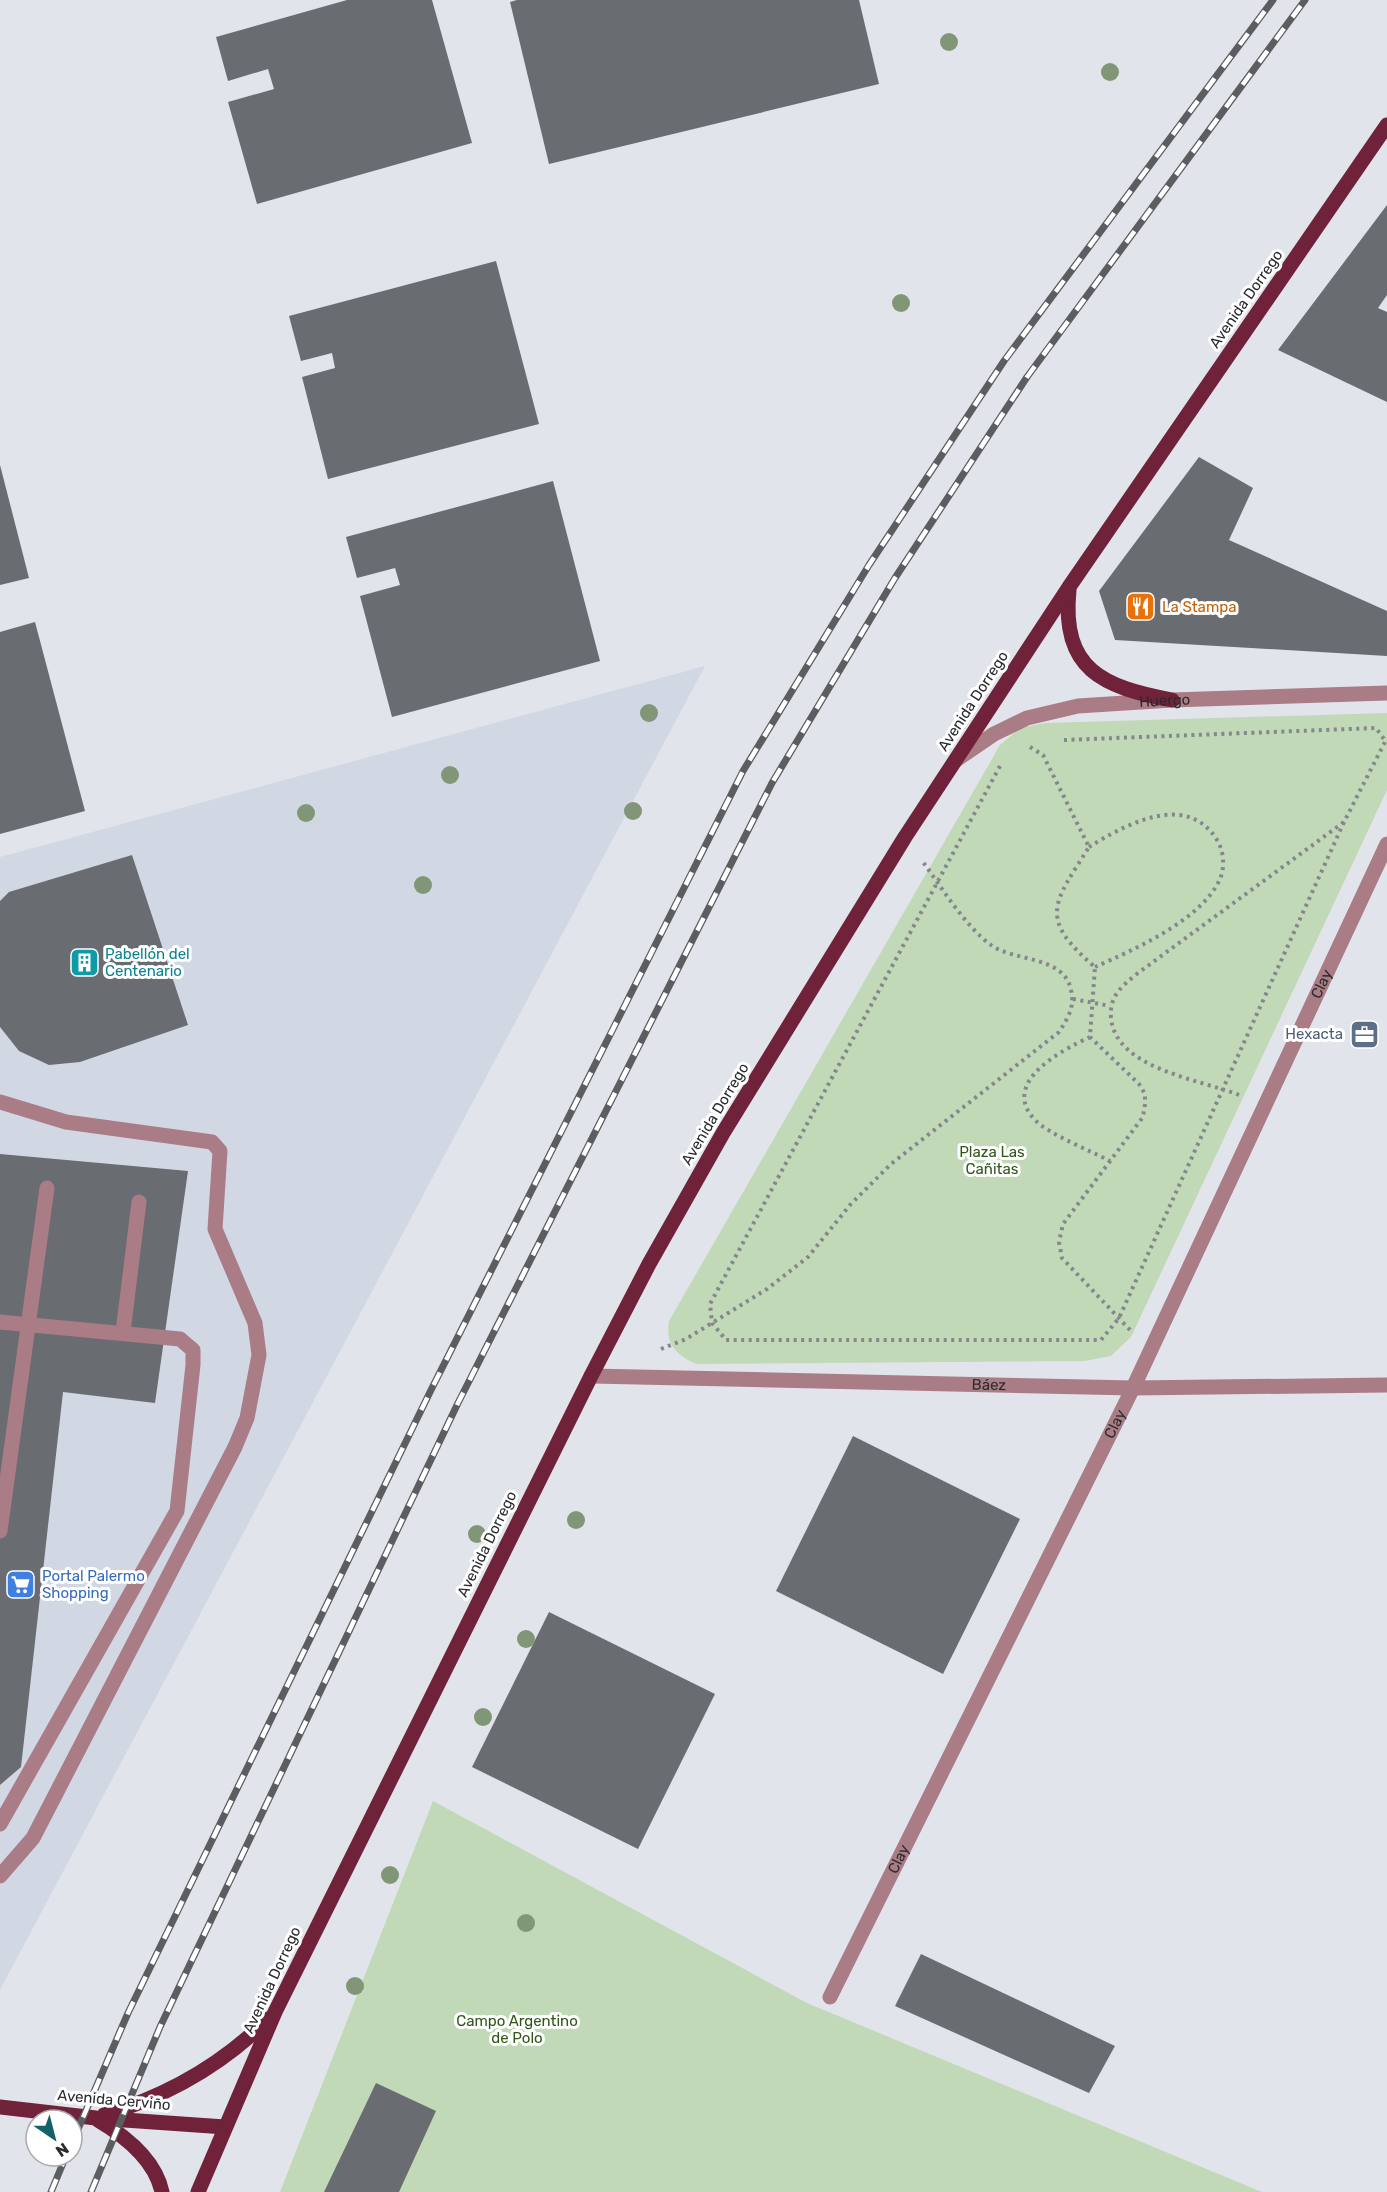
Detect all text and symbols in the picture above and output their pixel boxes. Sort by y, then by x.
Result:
street label: Avenida Dorrego [1205,246,1287,352]
restaurant icon: La Stampa [1125,591,1157,623]
place label: La Stampa [1162,598,1236,616]
street label: Avenida Dorrego [934,648,1012,754]
street label: Huergo [1139,690,1191,711]
place label: Pabellón del Centenario [105,945,190,980]
building icon: Pabellón del Centenario [68,947,100,979]
street label: Clay [1307,967,1336,1001]
office icon: Hexacta [1348,1018,1380,1050]
place label: Hexacta [1285,1025,1343,1043]
street label: Avenida Dorrego [677,1060,753,1168]
park label: Plaza Las Cañitas [959,1143,1025,1178]
street label: Báez [972,1375,1007,1394]
street label: Clay [1100,1407,1130,1441]
street label: Avenida Dorrego [454,1488,520,1600]
place label: Portal Palermo Shopping [42,1567,145,1602]
supermarket icon: Portal Palermo Shopping [5,1569,37,1601]
street label: Clay [884,1842,913,1877]
street label: Avenida Dorrego [239,1924,305,2036]
park label: Campo Argentino de Polo [456,2012,578,2047]
street label: Avenida Cerviño [57,2086,171,2114]
north arrow [24,2108,84,2168]
text: N [52,2139,72,2161]

